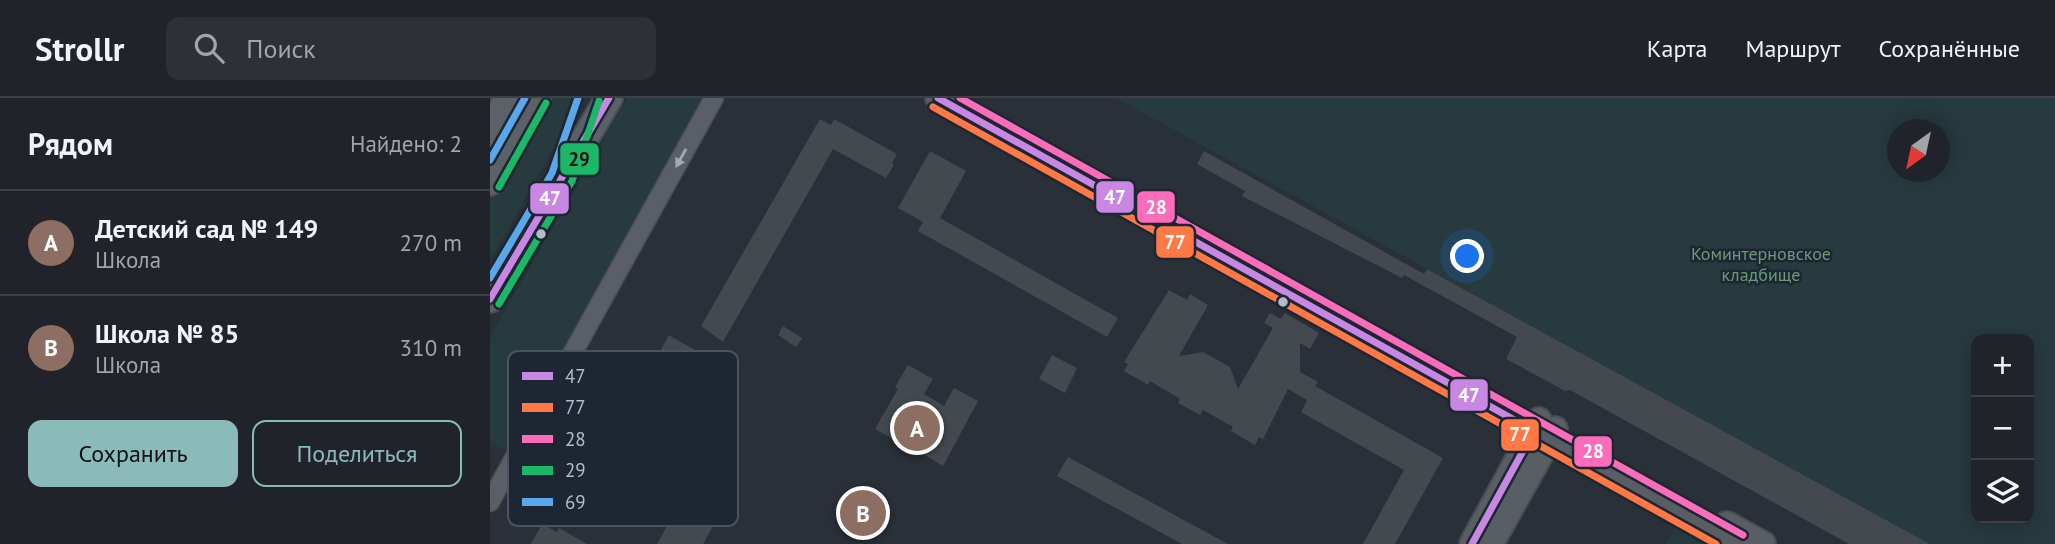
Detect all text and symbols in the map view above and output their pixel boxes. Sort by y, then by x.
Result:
search box [166,17,656,80]
text: Strollr [35,27,124,70]
icon: search [190,29,228,67]
text: Поиск [246,32,316,65]
text: Карта [1647,33,1707,64]
text: Маршрут [1745,33,1840,64]
text: Сохранённые [1878,33,2020,64]
north arrow [1887,119,1950,182]
text: Рядом [28,124,113,163]
text: Найдено: 2 [350,129,462,158]
line badge: 29 [559,142,600,176]
text: 29 [568,147,590,171]
one-way arrow [675,148,686,168]
line badge: 47 [1095,180,1135,214]
line badge: 47 [529,182,570,215]
text: 47 [1104,185,1126,209]
text: 47 [539,186,561,210]
line badge: 28 [1136,190,1176,224]
text: 28 [1145,195,1167,219]
text: Детский сад № 149 [95,212,318,245]
line badge: 77 [1155,225,1195,259]
unlabelled marker [534,227,548,241]
text: A [44,228,58,257]
text: 270 m [400,228,462,257]
text: 77 [1164,230,1186,254]
your location [1450,239,1484,273]
park label: Коминтерновское кладбище [1691,242,1831,286]
text: Школа [95,245,161,274]
unlabelled marker [1276,295,1290,309]
text: Школа № 85 [95,317,239,350]
text: B [44,333,58,362]
text: 310 m [400,333,462,362]
map controls [1971,334,2034,523]
button: + [1971,334,2034,397]
text: Школа [95,350,161,379]
legend [508,351,738,526]
text: 47 [565,364,586,388]
line badge: 47 [1449,378,1489,412]
text: 47 [1458,383,1480,407]
text: 77 [565,395,586,419]
button: − [1971,397,2034,460]
pin: A [894,402,940,454]
line badge: 77 [1500,418,1540,452]
button: Сохранить [28,420,238,487]
button: Поделиться [252,420,462,487]
text: 77 [1509,422,1531,446]
text: 28 [565,427,586,451]
line badge: 28 [1573,435,1613,468]
text: 28 [1582,439,1604,463]
text: 29 [565,458,586,482]
button: layers [1971,460,2034,523]
pin: B [840,487,886,539]
text: 69 [565,490,586,514]

